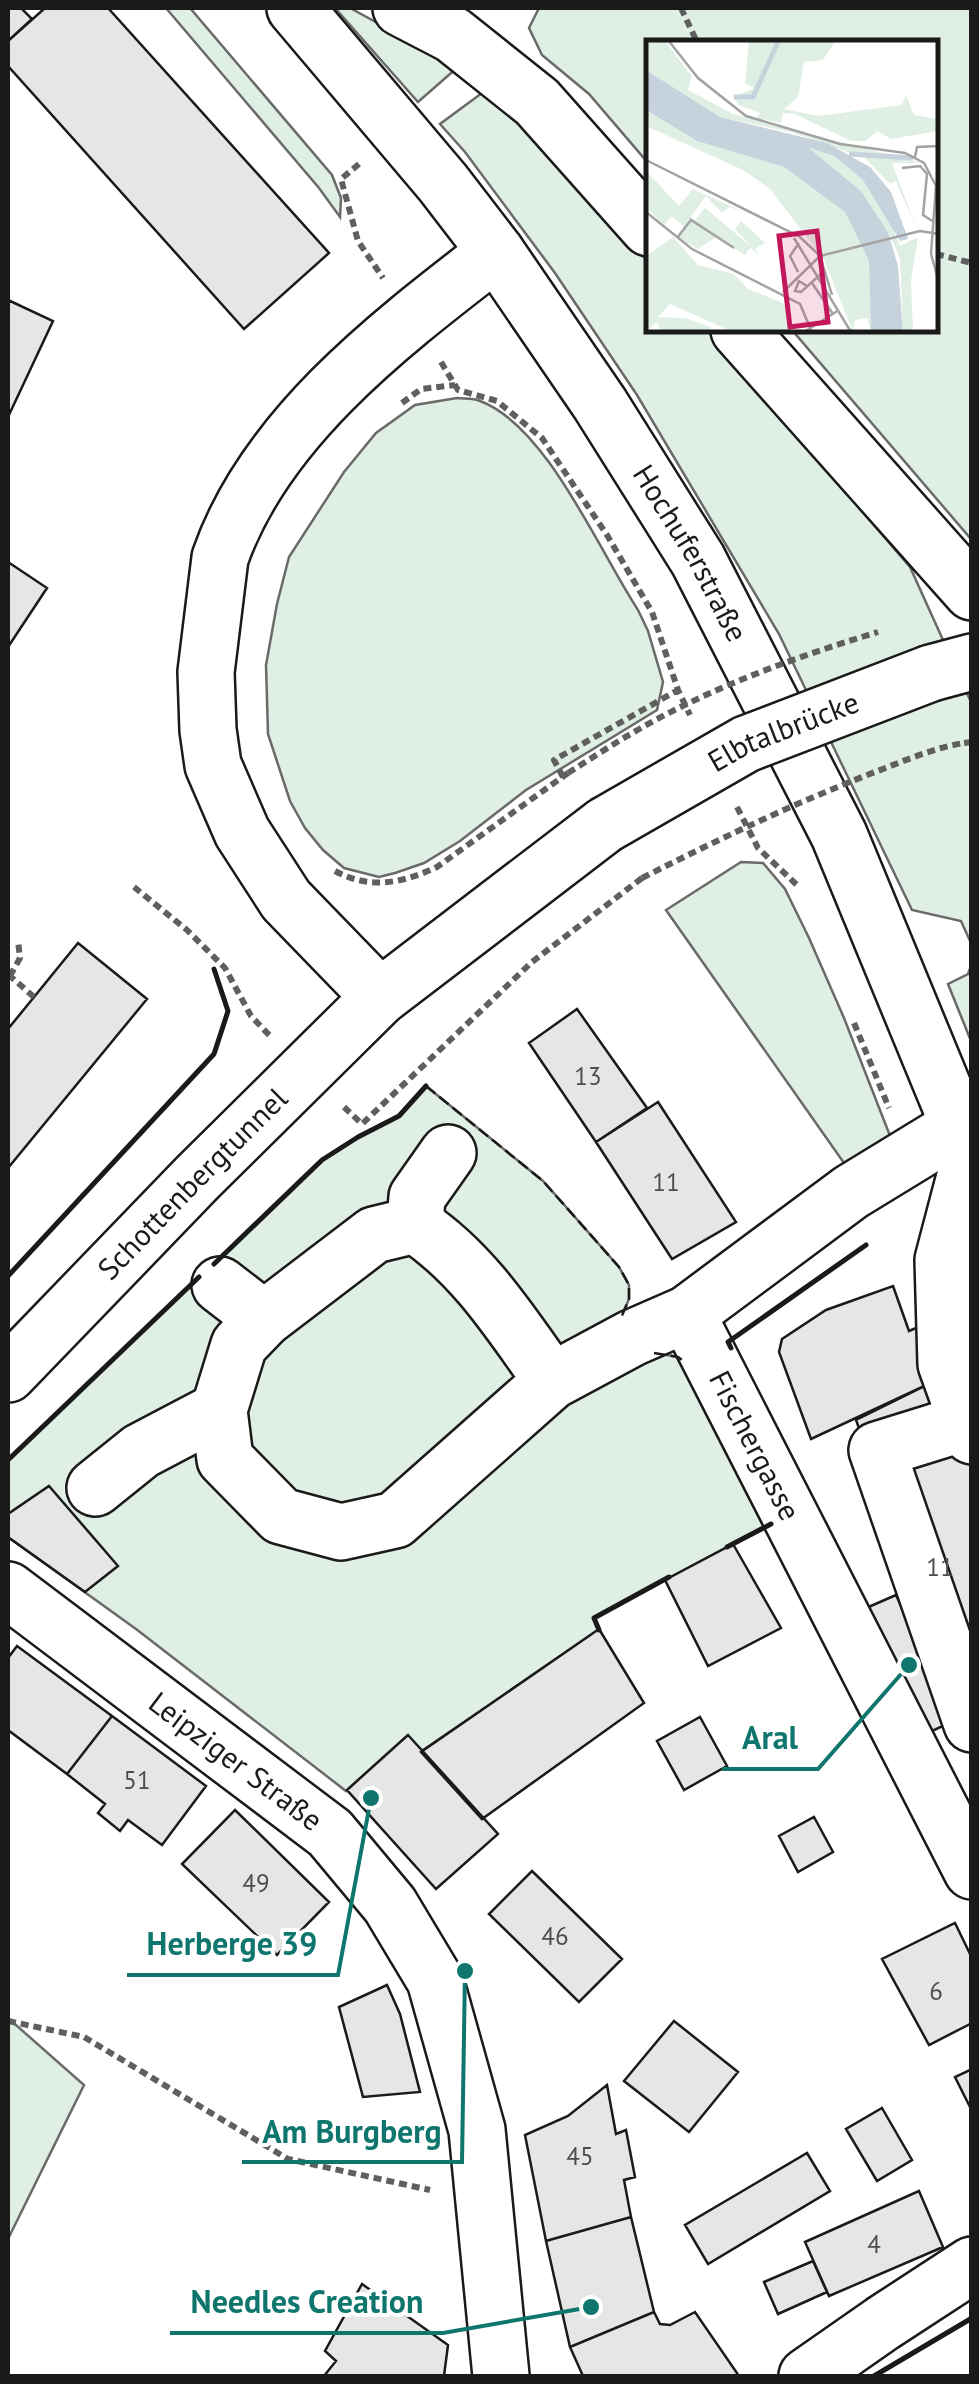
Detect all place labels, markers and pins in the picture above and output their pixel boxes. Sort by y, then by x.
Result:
callout: Aral [722,1707,818,1769]
callout: Herberge 39 [127,1913,338,1975]
callout: Am Burgberg [242,2100,462,2162]
callout: Needles Creation [170,2271,443,2333]

